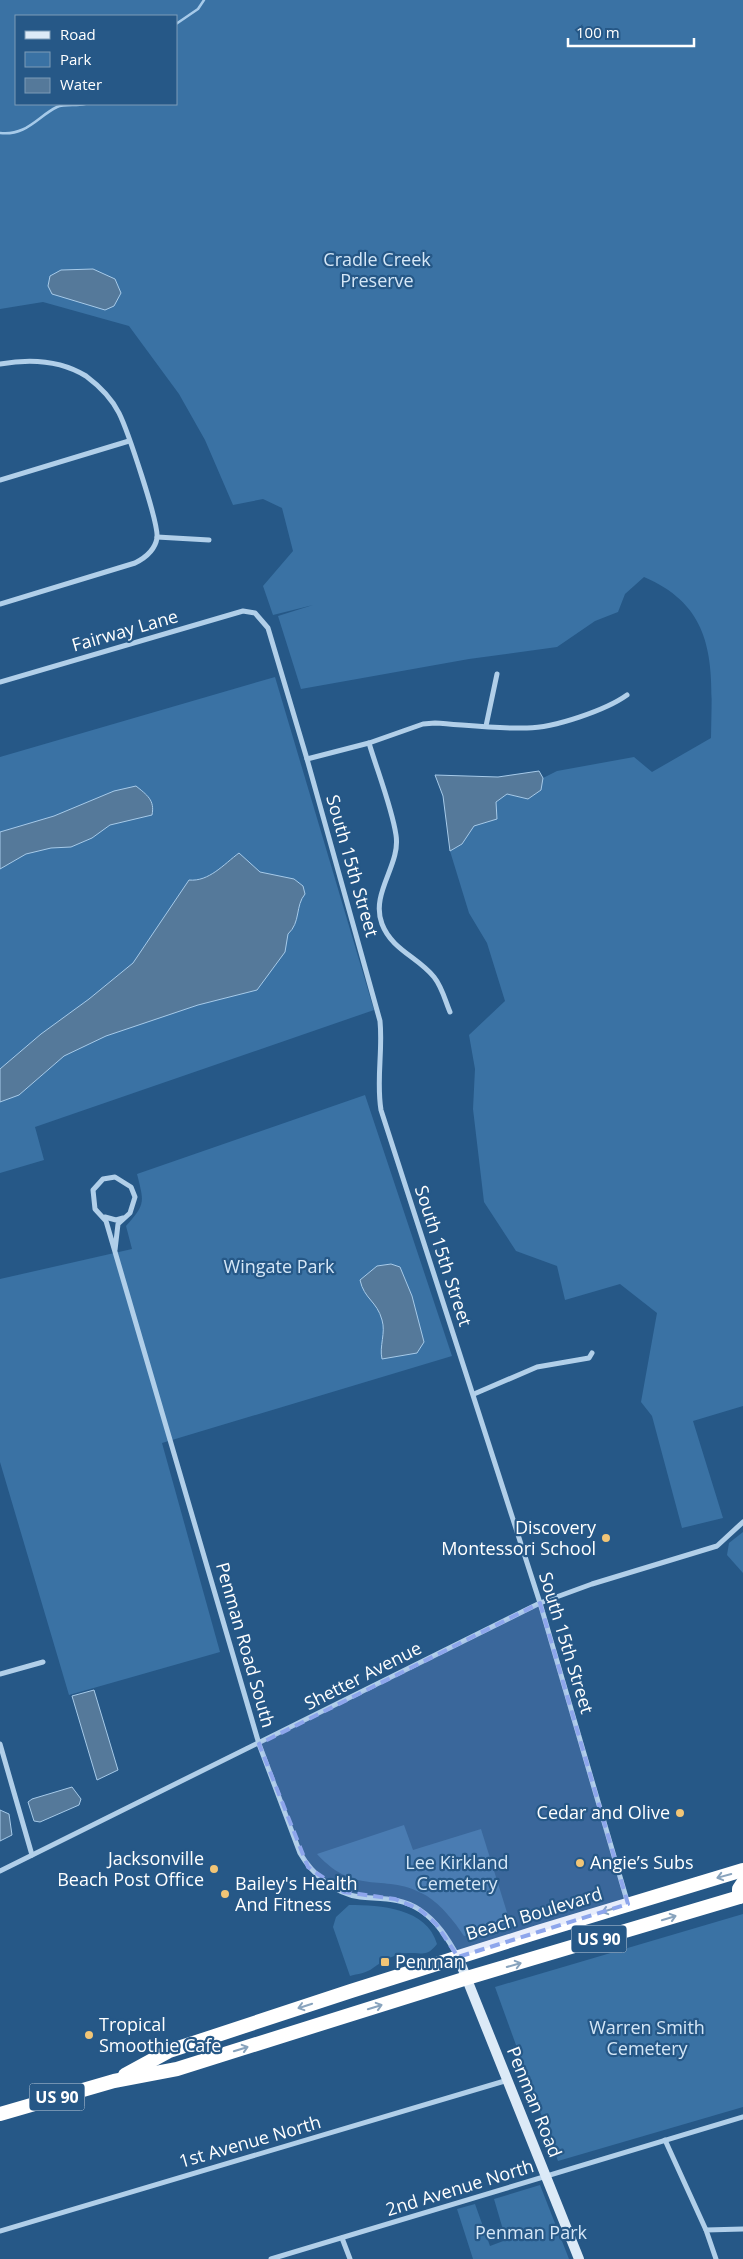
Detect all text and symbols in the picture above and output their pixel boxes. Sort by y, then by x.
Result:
legend [15,15,178,105]
scale bar [568,15,694,47]
text: 100 m [576,22,620,42]
text: Road [60,24,96,44]
text: Park [60,49,91,69]
text: Water [60,74,102,94]
park label: Cradle Creek Preserve [323,247,431,292]
street label: Fairway Lane [69,603,181,657]
street label: South 15th Street [321,792,385,940]
street label: South 15th Street [410,1182,478,1329]
park label: Wingate Park [224,1254,335,1278]
place label: Discovery Montessori School [441,1515,597,1560]
marker: Discovery Montessori School [600,1532,612,1544]
street label: Penman Road South [211,1559,281,1730]
street label: South 15th Street [534,1569,600,1716]
street label: Shetter Avenue [300,1635,425,1715]
place label: Cedar and Olive [537,1800,670,1824]
marker: Cedar and Olive [674,1807,686,1819]
place label: Jacksonville Beach Post Office [57,1846,204,1891]
park label: Lee Kirkland Cemetery [405,1850,509,1895]
place label: Angie’s Subs [590,1850,694,1874]
marker: Angie’s Subs [574,1857,586,1869]
marker: Jacksonville Beach Post Office [208,1863,220,1875]
place label: Bailey's Health And Fitness [235,1871,357,1916]
one-way arrow [717,1871,733,1881]
street label: Beach Boulevard [462,1881,605,1945]
marker: Bailey's Health And Fitness [219,1888,231,1900]
one-way arrow [601,1906,617,1916]
one-way arrow [661,1913,677,1923]
road number: US 90 [572,1926,626,1952]
place label: Penman [395,1949,465,1973]
marker: Penman [379,1956,391,1968]
one-way arrow [505,1959,521,1969]
one-way arrow [366,2001,382,2011]
one-way arrow [298,2002,313,2011]
place label: Tropical Smoothie Cafe [99,2012,221,2057]
park label: Warren Smith Cemetery [589,2015,705,2060]
marker: Tropical Smoothie Cafe [83,2029,95,2041]
street label: Penman Road [502,2043,568,2161]
one-way arrow [232,2044,248,2053]
road number: US 90 [30,2084,84,2110]
street label: 1st Avenue North [176,2109,323,2173]
street label: 2nd Avenue North [383,2153,537,2221]
park label: Penman Park [475,2220,588,2244]

